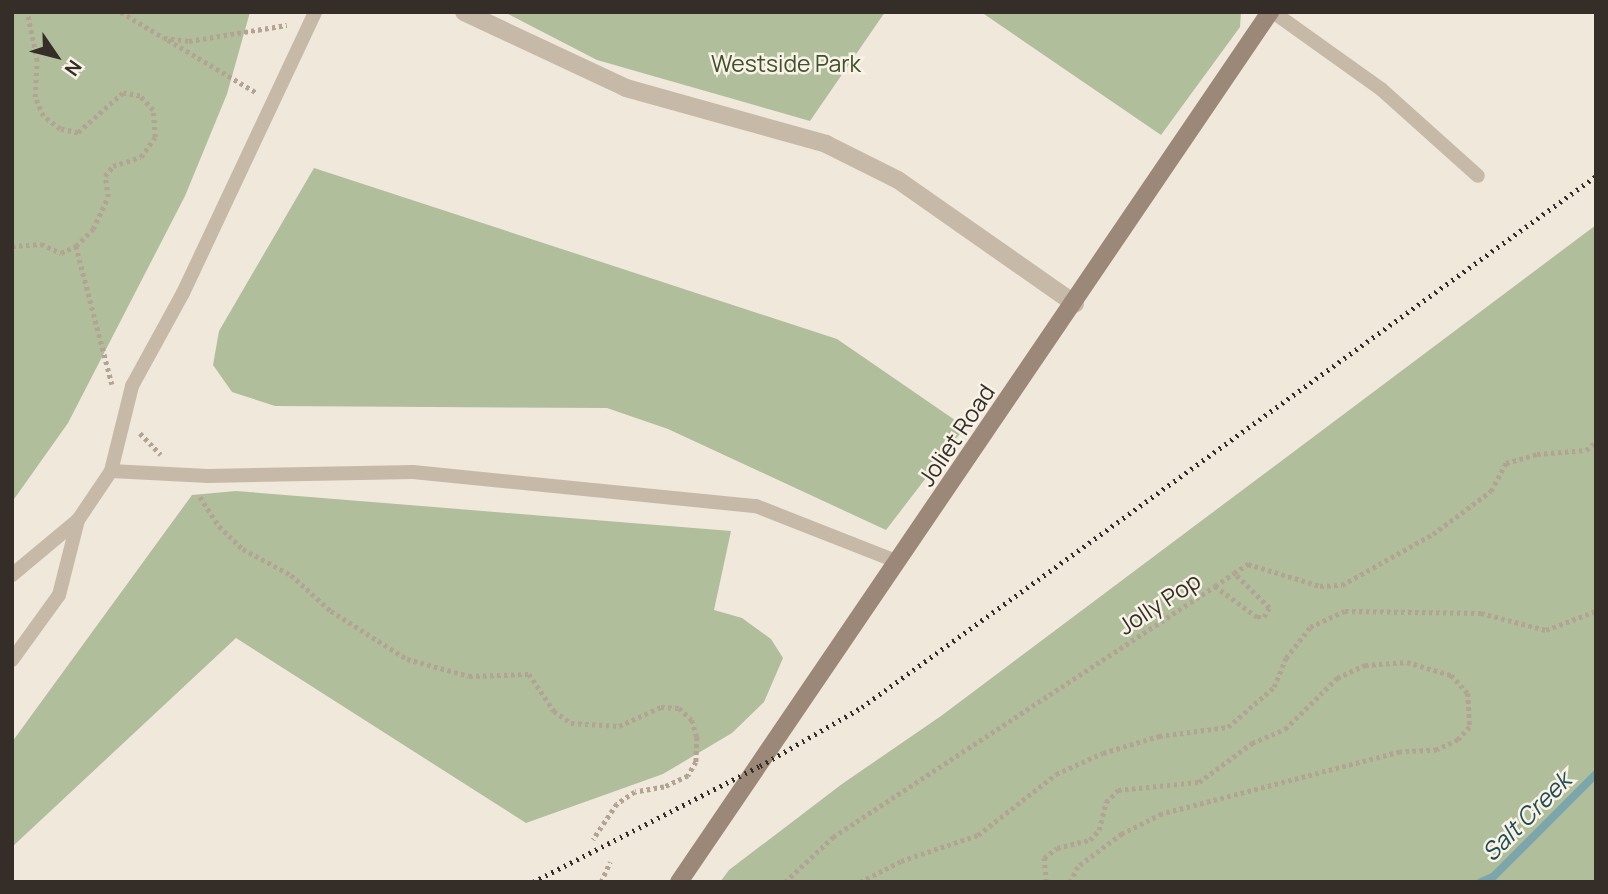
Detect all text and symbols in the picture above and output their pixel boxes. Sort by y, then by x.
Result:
north arrow [21,21,91,91]
park label: Westside Park [711,49,861,77]
text: N [59,55,88,81]
street label: Joliet Road [912,379,1000,491]
street label: Jolly Pop [1113,566,1205,640]
water label: Salt Creek [1476,766,1576,866]

